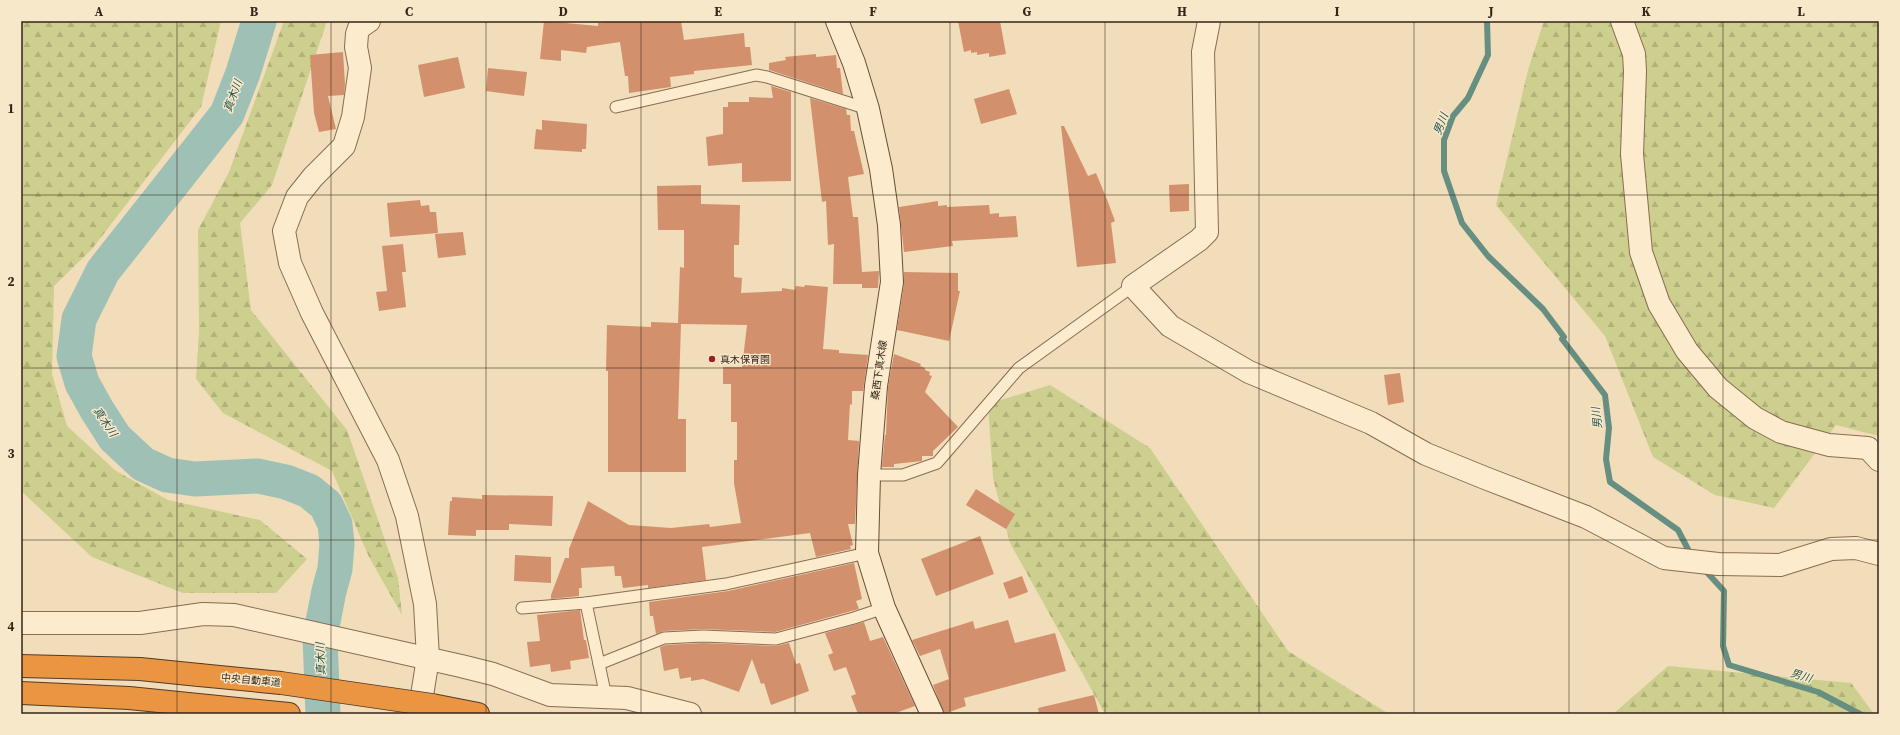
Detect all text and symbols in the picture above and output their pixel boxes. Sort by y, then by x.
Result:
text: A [95,3,104,20]
text: B [250,3,259,20]
text: C [405,3,413,20]
text: D [558,3,568,20]
text: E [714,3,722,20]
text: F [869,3,877,20]
text: G [1023,3,1032,20]
text: H [1177,3,1187,20]
text: I [1334,3,1340,20]
text: J [1487,3,1494,20]
text: K [1641,3,1651,20]
text: L [1797,3,1805,20]
water label: 真木川 [220,77,246,114]
text: 1 [7,100,15,117]
water label: 男川 [1430,110,1452,137]
text: 2 [7,273,15,290]
street label: 桑西下真木線 [868,339,890,401]
place label: 真木保育園 [720,353,770,366]
marker: 真木保育園 [707,354,717,364]
water label: 真木川 [90,404,121,441]
water label: 男川 [1588,405,1606,430]
text: 3 [7,445,15,462]
text: 4 [7,618,15,635]
water label: 真木川 [313,641,329,676]
water label: 男川 [1788,666,1815,687]
street label: 中央自動車道 [221,671,281,689]

